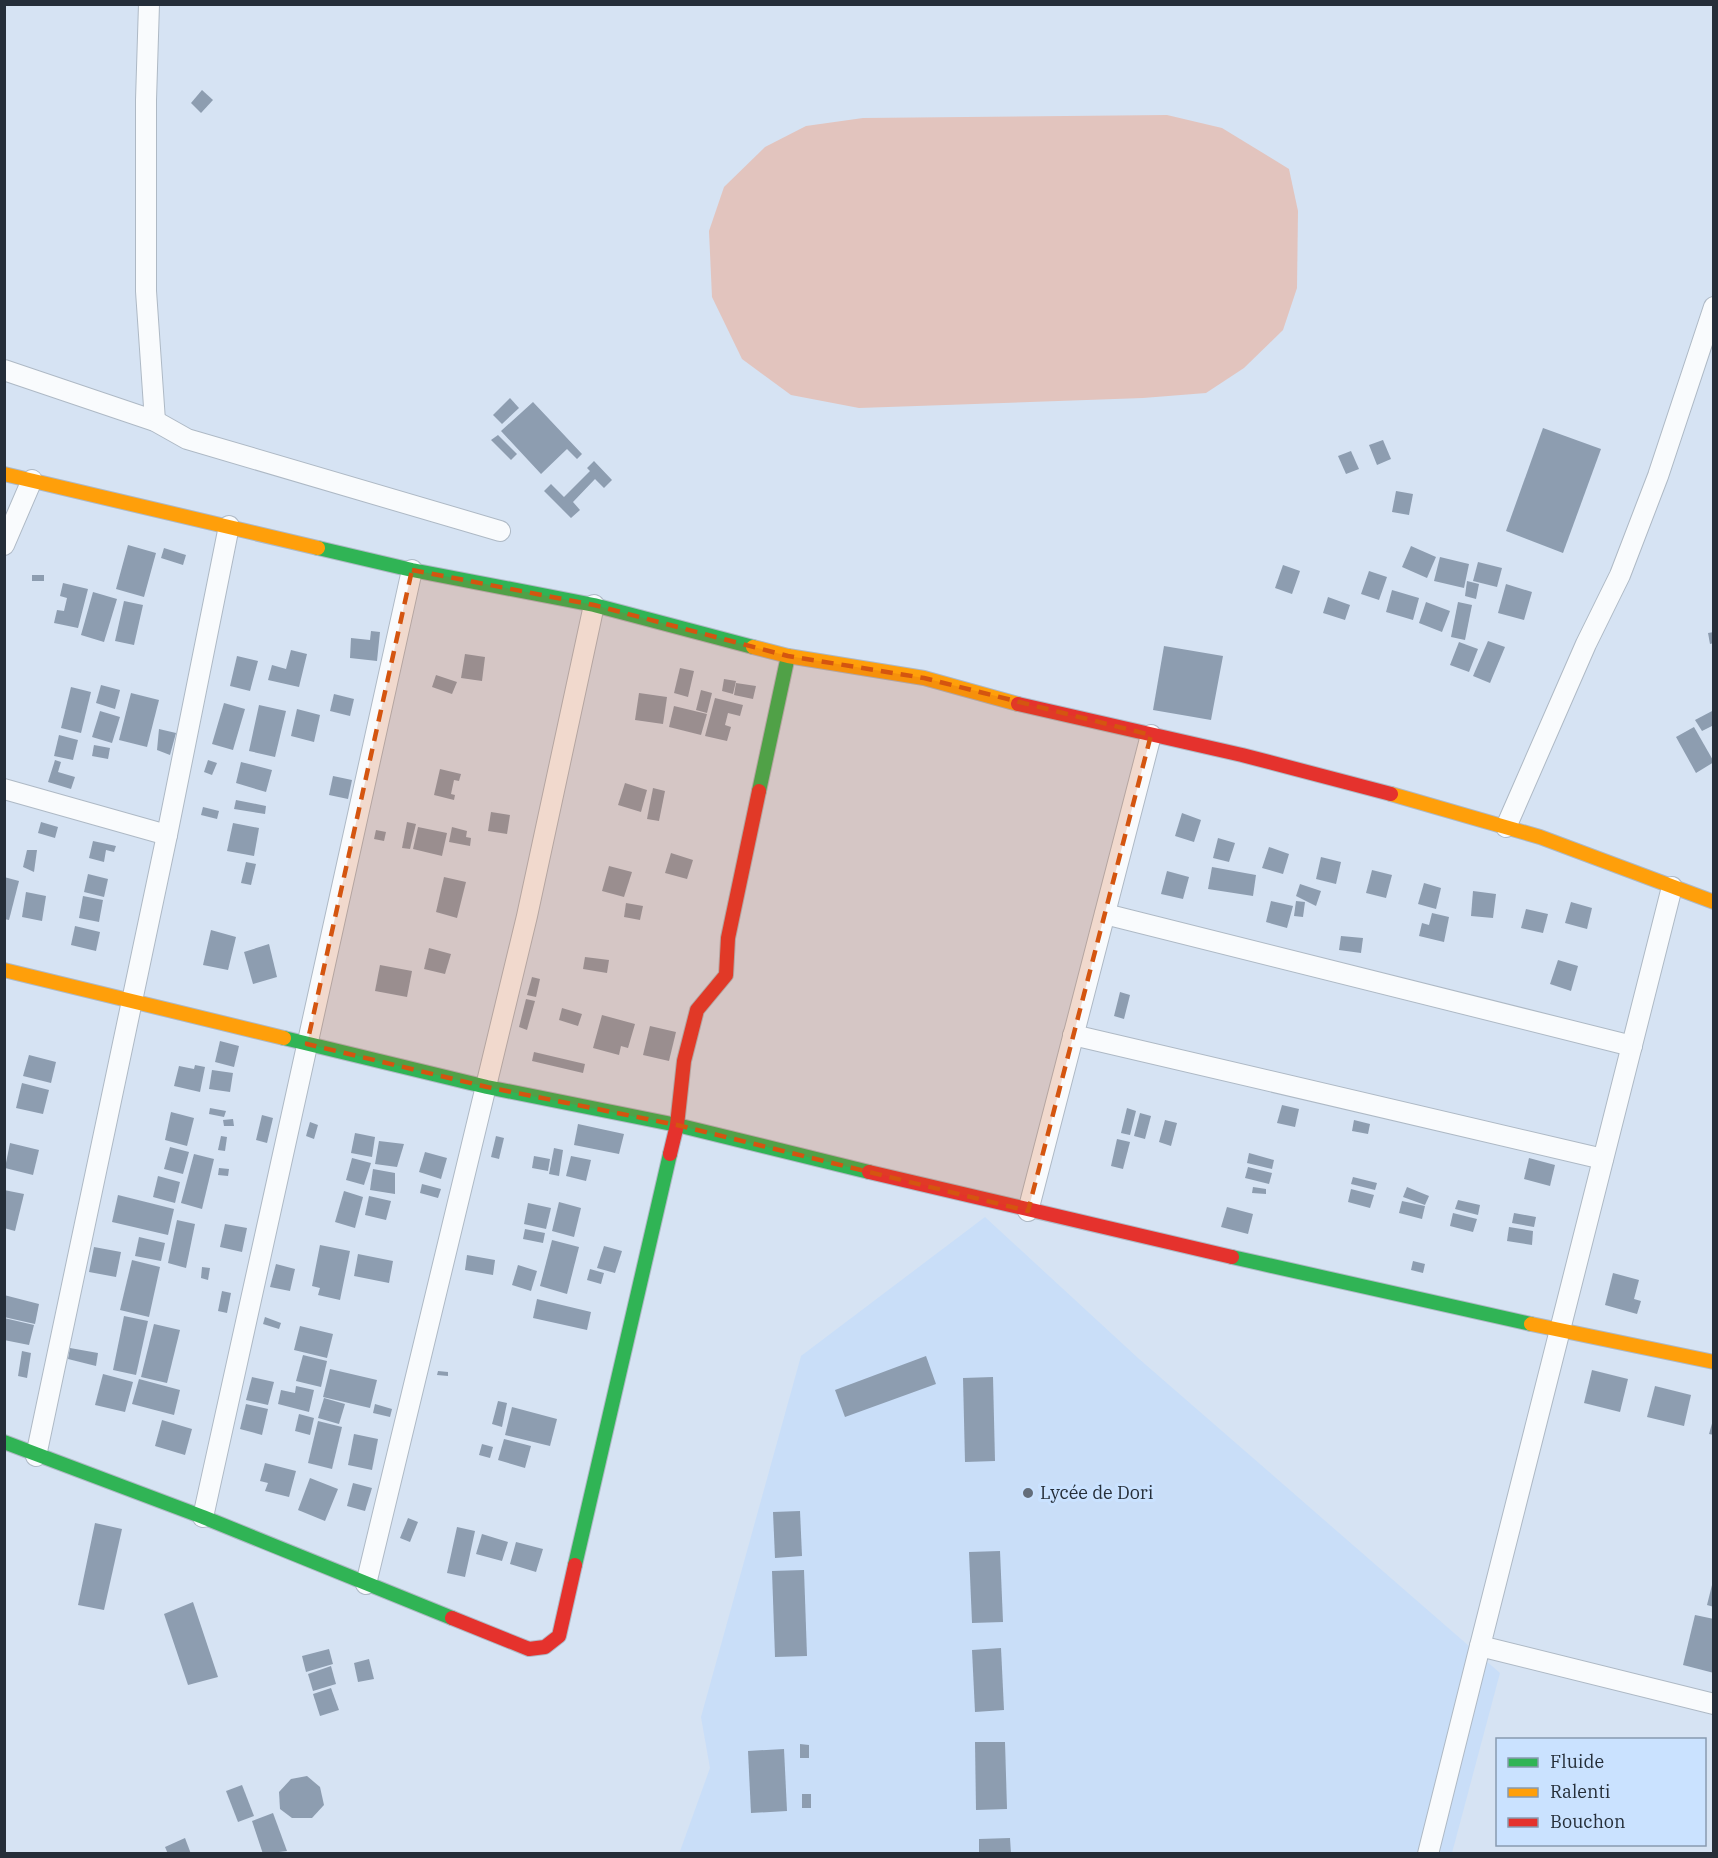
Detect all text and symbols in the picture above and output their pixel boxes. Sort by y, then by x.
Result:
place label: Lycée de Dori [1040,1481,1154,1504]
marker: Lycée de Dori [1021,1486,1035,1500]
legend [1496,1738,1706,1846]
text: Fluide [1550,1750,1604,1773]
text: Ralenti [1550,1780,1611,1803]
text: Bouchon [1550,1810,1626,1833]

